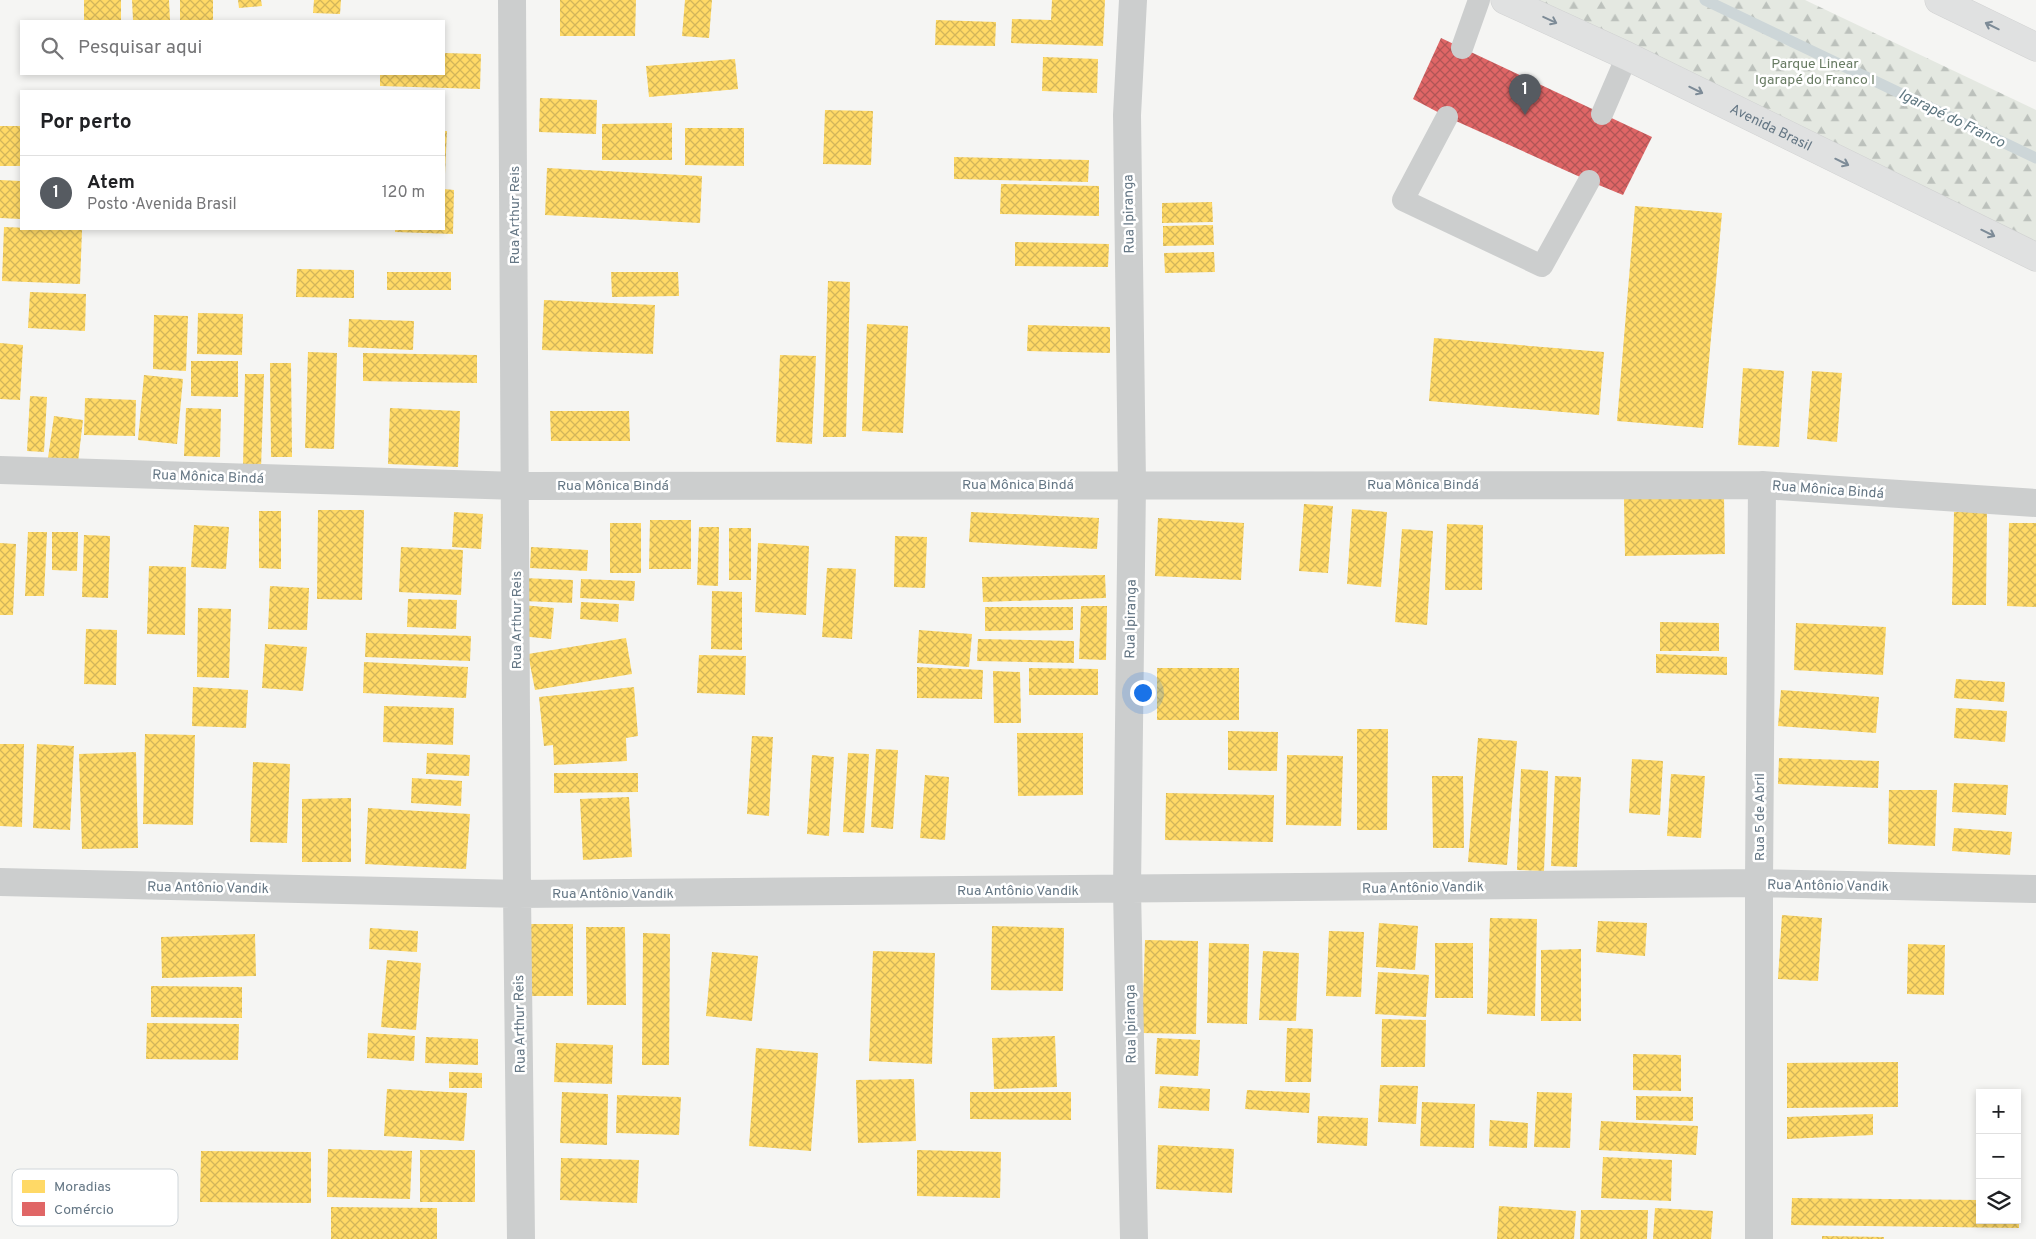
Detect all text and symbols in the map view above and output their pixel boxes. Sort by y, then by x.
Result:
one-way arrow [1542,16,1557,26]
search box [20,20,445,75]
one-way arrow [1985,21,2000,30]
icon: search [38,34,66,62]
text: Pesquisar aqui [78,36,202,60]
park label: Parque Linear Igarapé do Franco I [1755,56,1875,89]
pin: 1 [1509,74,1541,115]
water label: Igarapé do Franco [1895,85,2008,153]
one-way arrow [1688,86,1703,95]
street label: Avenida Brasil [1727,101,1814,156]
text: Por perto [40,109,132,136]
one-way arrow [1834,157,1849,167]
street label: Rua Arthur Reis [507,166,524,264]
text: Atem [87,171,135,195]
street label: Rua Ipiranga [1120,174,1139,254]
text: 1 [53,183,59,203]
text: 120 m [382,183,425,203]
text: Posto · Avenida Brasil [87,195,237,215]
one-way arrow [1980,229,1995,238]
street label: Rua Mônica Bindá [152,467,264,488]
street label: Rua Mônica Bindá [962,477,1074,494]
street label: Rua Mônica Bindá [1367,477,1479,494]
street label: Rua Mônica Bindá [557,478,669,495]
street label: Rua Mônica Bindá [1771,478,1884,503]
street label: Rua Arthur Reis [509,571,526,669]
street label: Rua Ipiranga [1122,579,1141,659]
your location [1130,680,1156,706]
street label: Rua 5 de Abril [1752,773,1769,861]
street label: Rua Antônio Vandik [1767,877,1889,896]
street label: Rua Antônio Vandik [147,879,269,898]
street label: Rua Antônio Vandik [1362,879,1484,898]
street label: Rua Antônio Vandik [957,883,1079,900]
street label: Rua Antônio Vandik [552,886,674,903]
street label: Rua Arthur Reis [511,975,530,1073]
street label: Rua Ipiranga [1122,984,1141,1064]
map controls [1976,1089,2021,1224]
button: + [1976,1089,2021,1134]
button: − [1976,1134,2021,1179]
legend [12,1169,178,1226]
text: Moradias [54,1179,111,1196]
button: layers [1976,1179,2021,1224]
text: Comércio [54,1202,114,1219]

